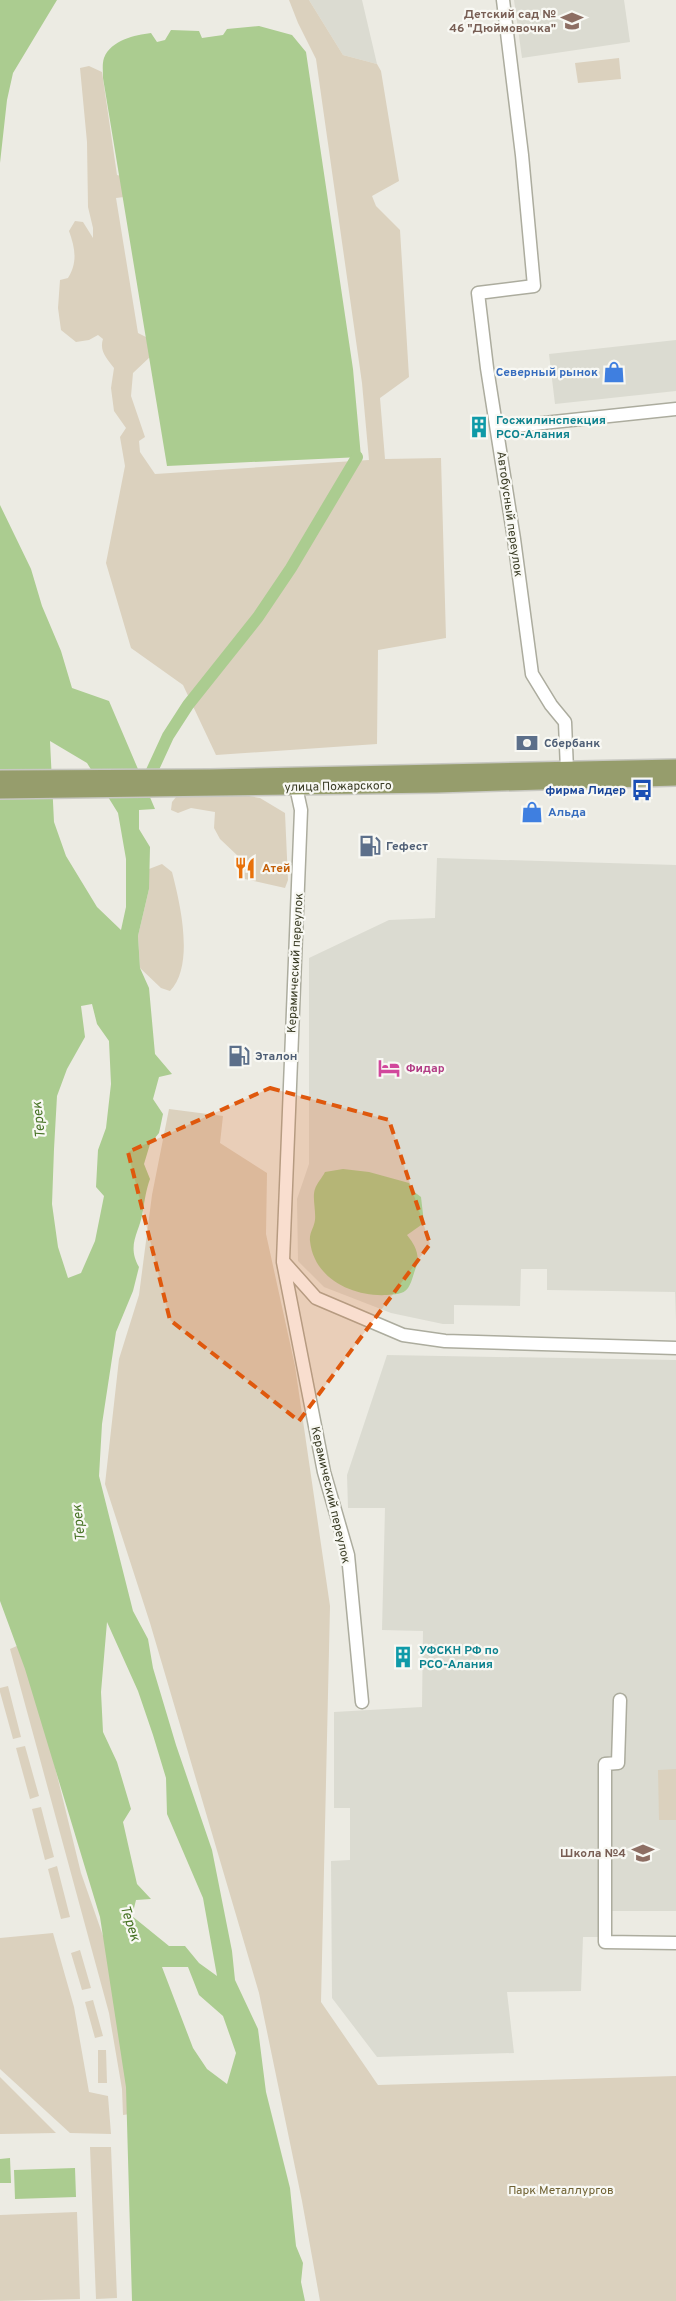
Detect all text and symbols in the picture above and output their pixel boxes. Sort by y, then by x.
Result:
place label: Детский сад № 46 "Дюймовочка" [449,7,556,37]
school or university icon: Детский сад № 46 "Дюймовочка" [559,8,585,34]
shop icon: Северный рынок [601,359,627,385]
place label: Северный рынок [496,365,598,381]
place label: Госжилинспекция РСО-Алания [496,413,606,443]
building icon: Госжилинспекция РСО-Алания [466,414,492,440]
street label: Автобусный переулок [492,450,526,578]
bank icon: Сбербанк [514,730,540,756]
place label: Сбербанк [544,736,600,752]
bus stop icon: фирма Лидер [629,777,655,803]
street label: улица Пожарского [284,778,392,796]
place label: фирма Лидер [545,783,626,799]
shop icon: Альда [519,799,545,825]
place label: Альда [548,805,586,821]
fuel station icon: Гефест [357,833,383,859]
place label: Гефест [386,839,428,855]
restaurant icon: Атей [232,855,258,881]
place label: Атей [262,861,290,877]
street label: Керамический переулок [284,892,308,1033]
fuel station icon: Эталон [226,1043,252,1069]
place label: Эталон [255,1049,298,1065]
hotel icon: Фидар [376,1055,402,1081]
place label: Фидар [406,1061,445,1077]
water label: Терек [29,1100,50,1139]
street label: Керамический переулок [306,1425,354,1565]
water label: Терек [69,1503,90,1542]
place label: УФСКН РФ по РСО-Алания [419,1643,499,1673]
building icon: УФСКН РФ по РСО-Алания [390,1644,416,1670]
school or university icon: Школа №4 [630,1840,656,1866]
place label: Школа №4 [560,1846,626,1862]
water label: Терек [116,1903,144,1945]
park label: Парк Металлургов [508,2183,614,2199]

